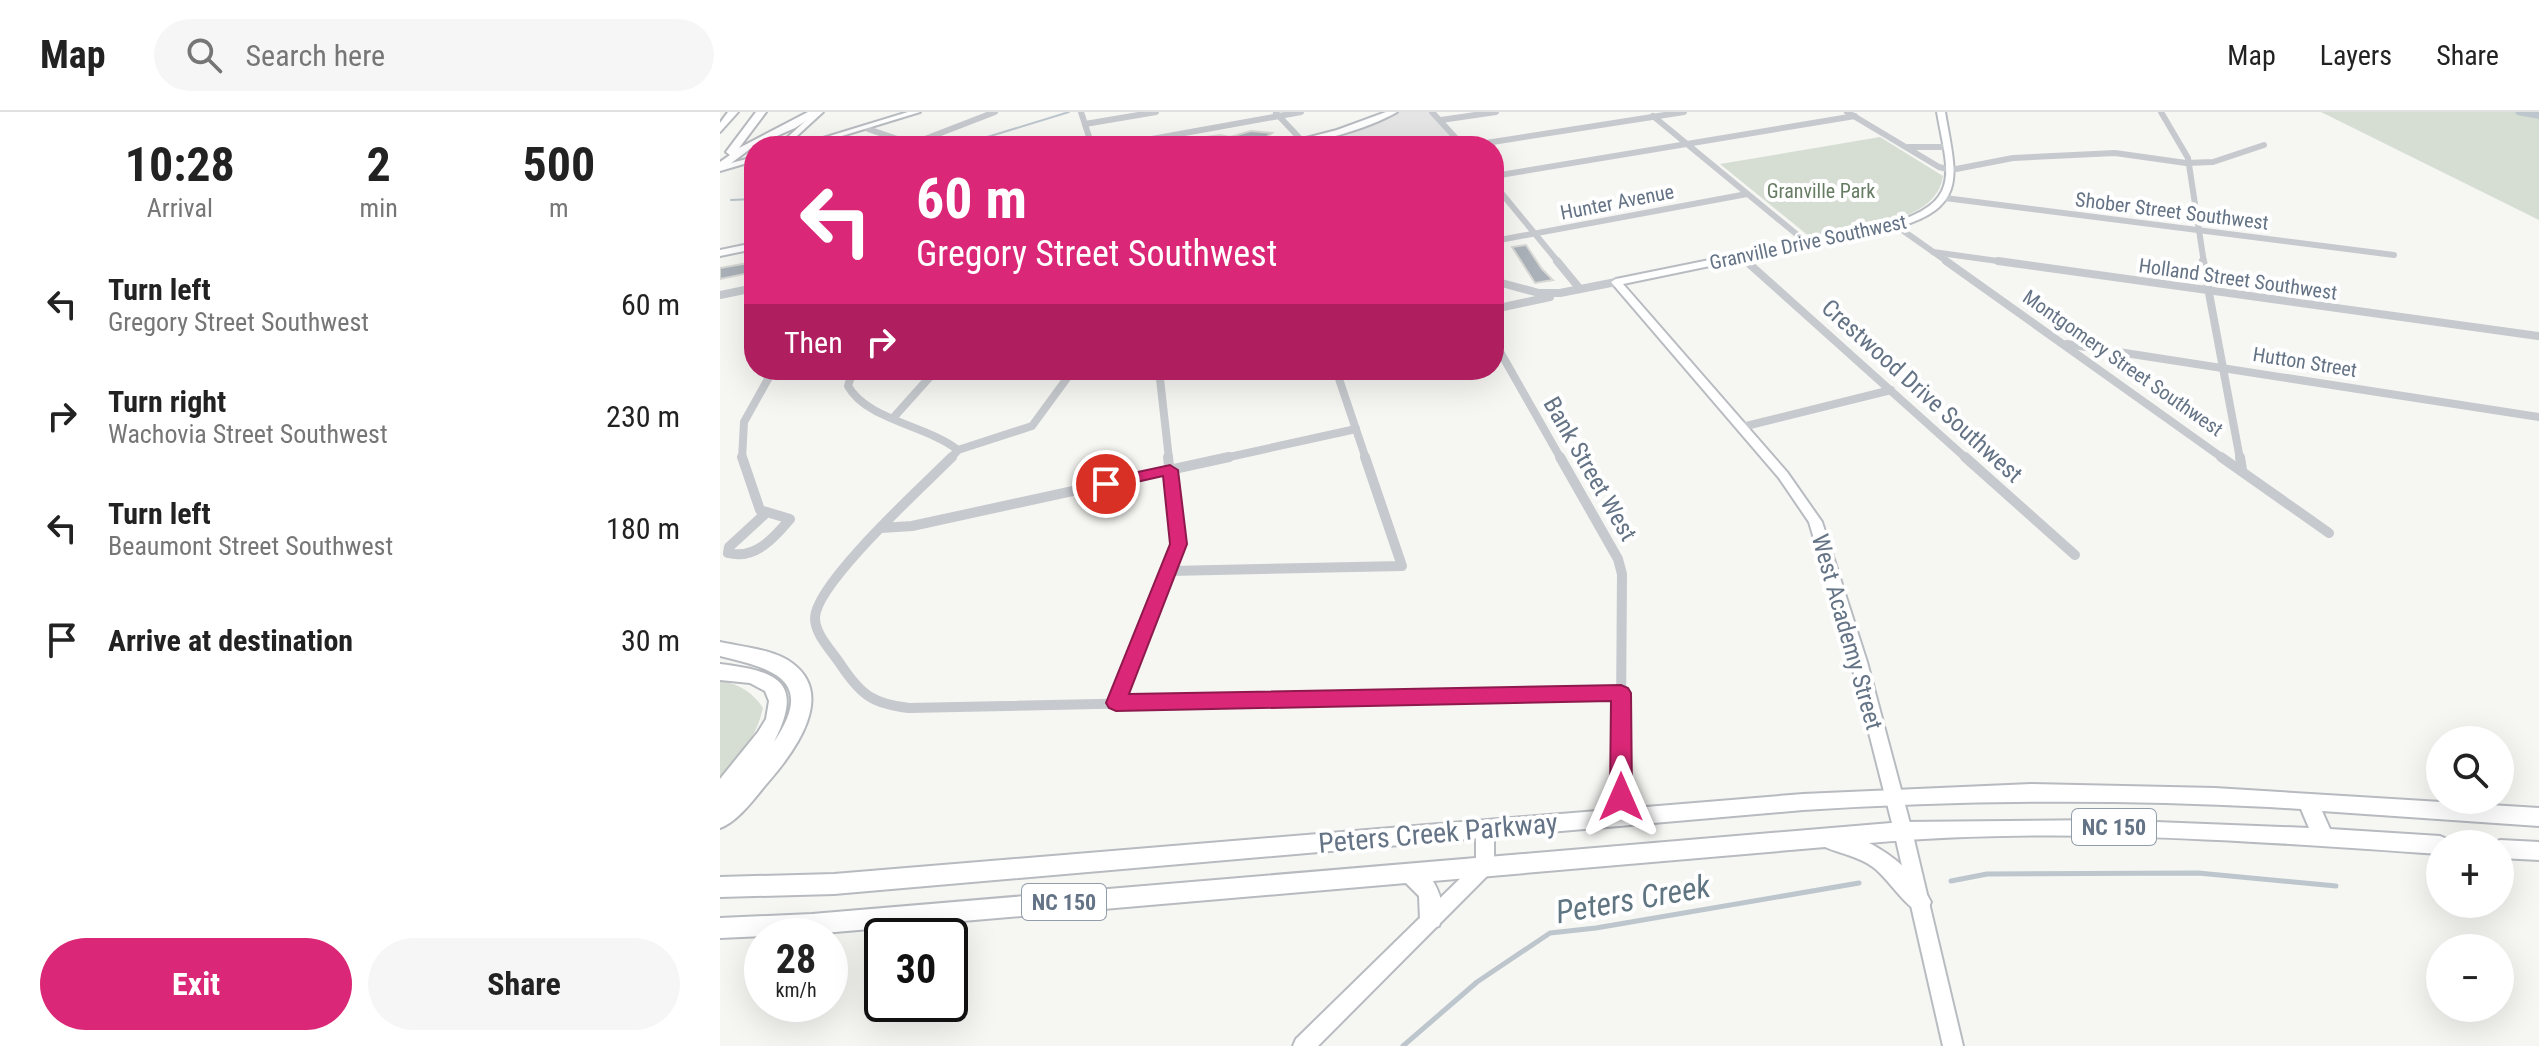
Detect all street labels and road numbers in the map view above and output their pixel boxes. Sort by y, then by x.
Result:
street label: Hunter Avenue [1558,179,1676,225]
street label: Shober Street Southwest [2074,187,2270,235]
street label: Granville Drive Southwest [1707,209,1909,275]
street label: Holland Street Southwest [2137,253,2339,305]
street label: Montgomery Street Southwest [2018,285,2228,441]
street label: Crestwood Drive Southwest [1816,294,2028,488]
street label: Hutton Street [2251,342,2359,382]
street label: Bank Street West [1537,392,1643,546]
street label: West Academy Street [1806,531,1888,733]
street label: Peters Creek Parkway [1317,806,1559,860]
road number: NC 150 [2072,809,2156,845]
road number: NC 150 [1022,884,1106,920]

